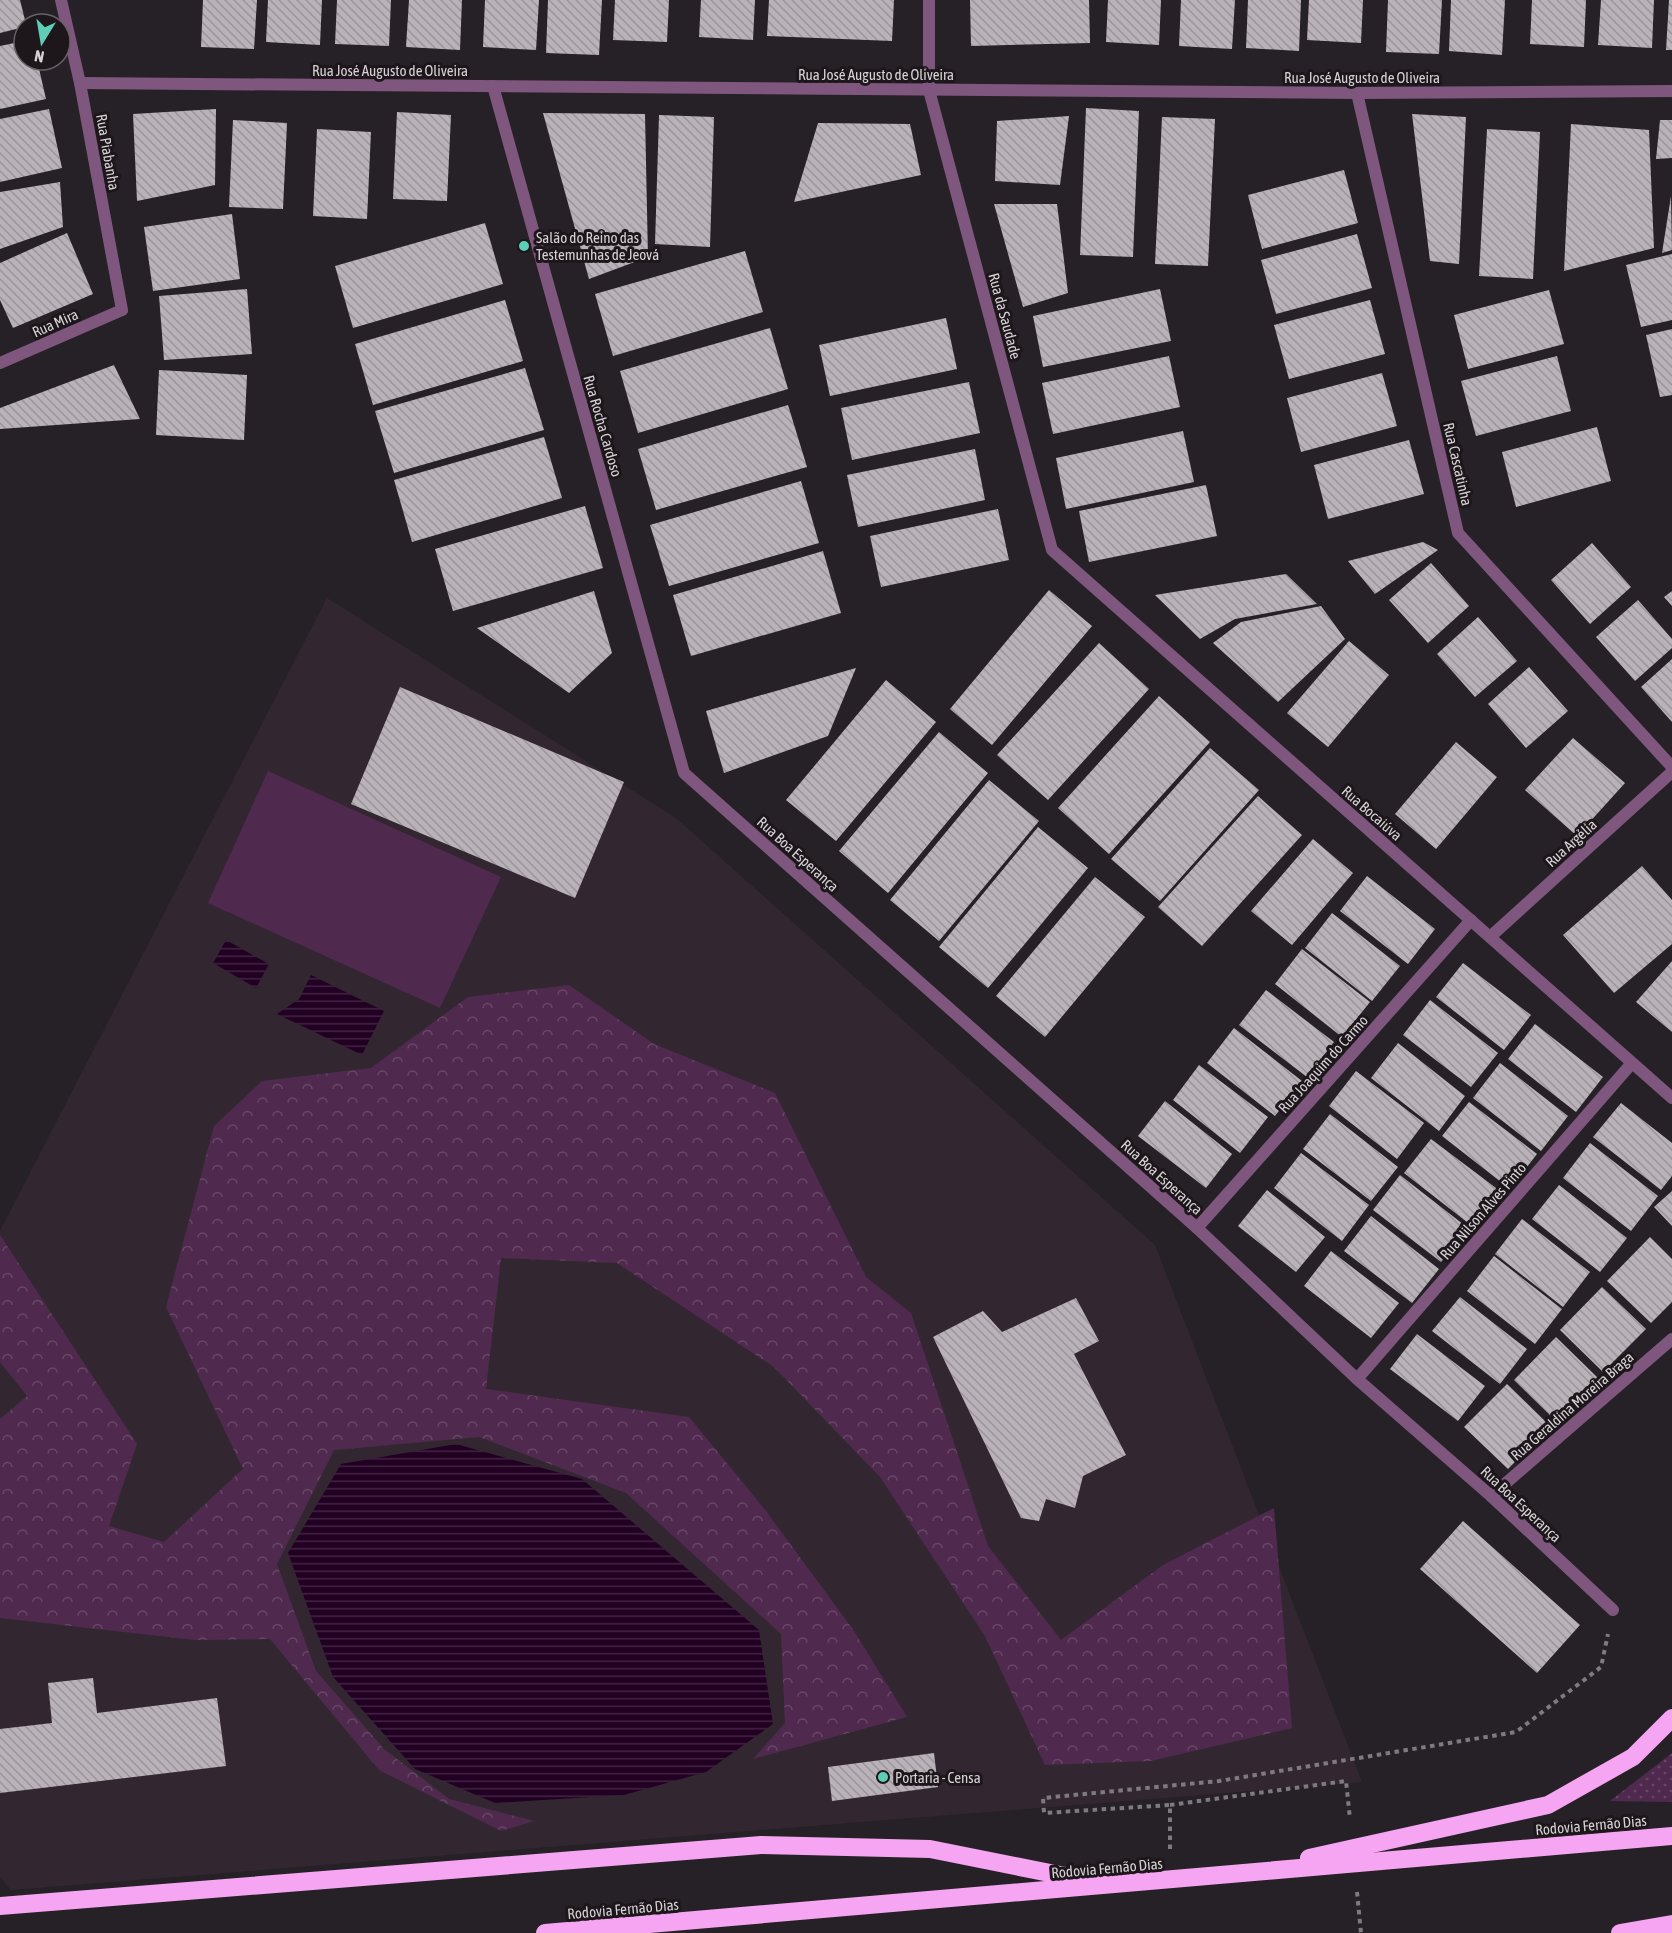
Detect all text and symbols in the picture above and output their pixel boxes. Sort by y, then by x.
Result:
north arrow [12,12,72,72]
text: N [33,47,45,66]
street label: Rua José Augusto de Oliveira [312,62,468,79]
street label: Rua José Augusto de Oliveira [798,66,954,83]
street label: Rua José Augusto de Oliveira [1284,69,1440,86]
street label: Rua Piabanha [93,113,123,191]
place label: Salão do Reino das Testemunhas de Jeová [536,229,659,263]
marker: Salão do Reino das Testemunhas de Jeová [517,239,531,253]
street label: Rua da Saudade [985,271,1025,361]
street label: Rua Mira [29,305,81,341]
street label: Rua Rocha Cardoso [580,373,626,479]
street label: Rua Cascatinha [1440,421,1476,507]
street label: Rua Bocaiúva [1338,782,1406,844]
street label: Rua Boa Esperança [754,813,842,895]
street label: Rua Argélia [1542,816,1600,870]
street label: Rua Joaquim do Carmo [1275,1012,1371,1116]
street label: Rua Boa Esperança [1118,1136,1206,1218]
street label: Rua Nilson Alves Pinto [1437,1159,1529,1263]
street label: Rua Geraldina Moreira Braga [1507,1348,1637,1464]
street label: Rua Boa Esperança [1477,1462,1565,1546]
place label: Portaria - Censa [895,1769,981,1786]
marker: Portaria - Censa [876,1770,890,1784]
street label: Rodovia Fernão Dias [1535,1812,1647,1838]
street label: Rodovia Fernão Dias [1051,1855,1163,1881]
street label: Rodovia Fernão Dias [567,1896,679,1922]

